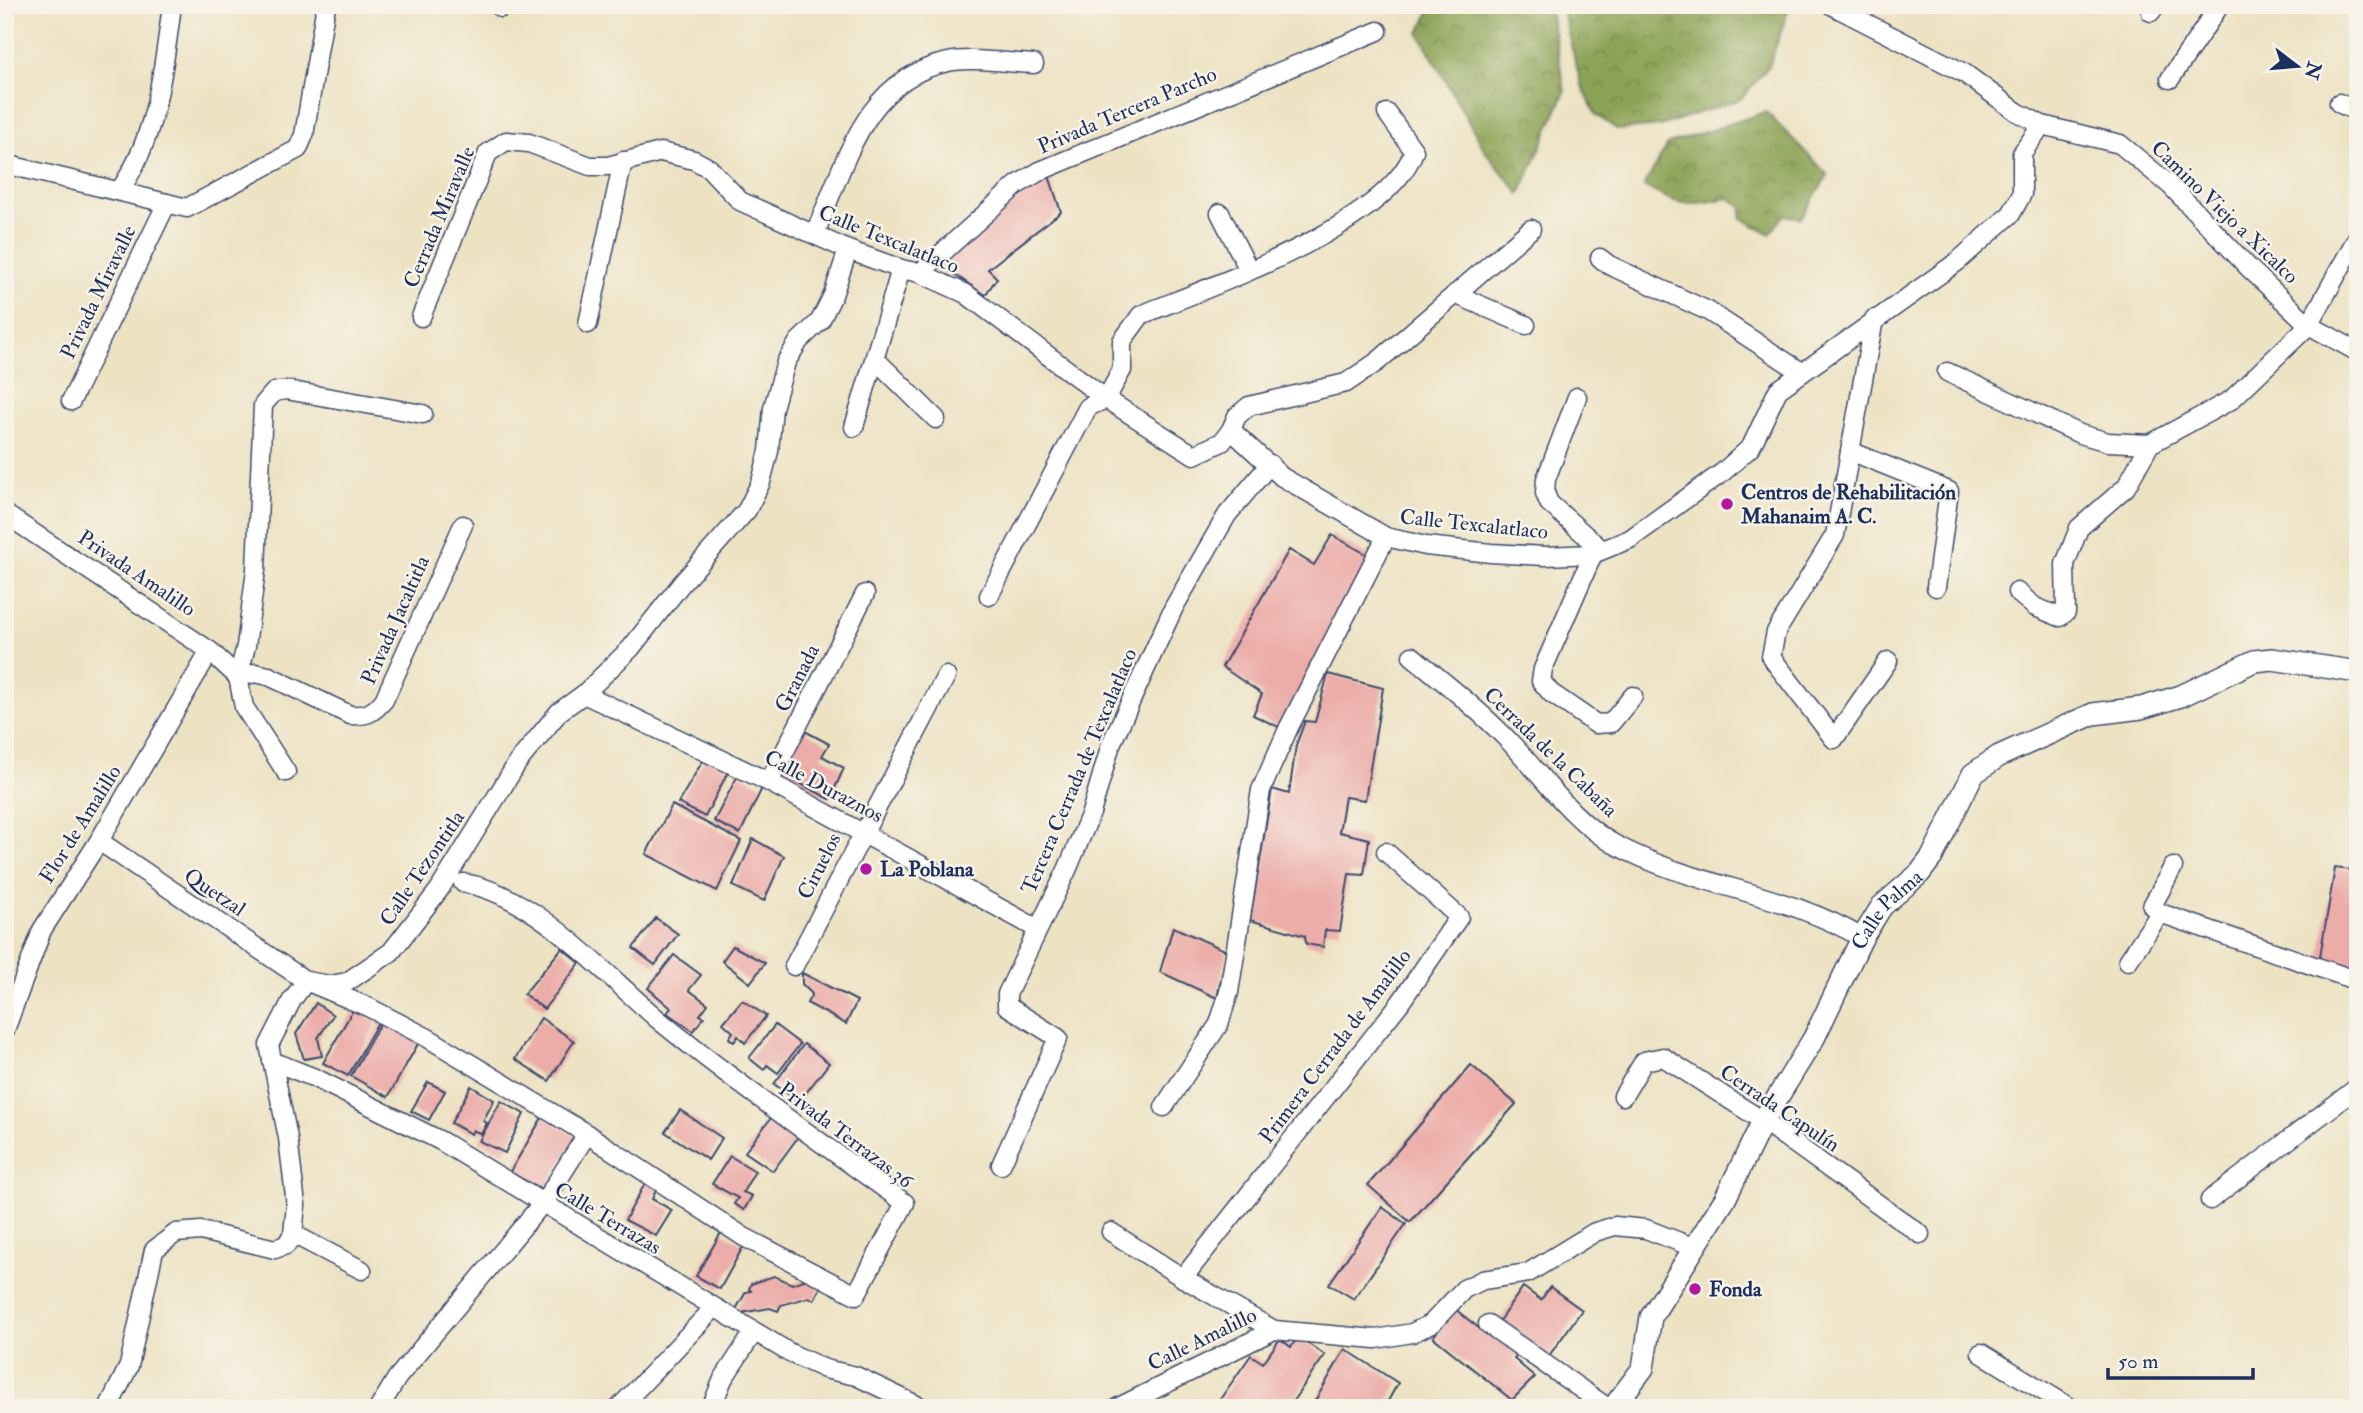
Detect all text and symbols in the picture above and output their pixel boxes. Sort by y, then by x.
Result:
north arrow [2262,32,2332,102]
text: N [2298,58,2327,83]
street label: Privada Tercera Parcho [1034,61,1221,160]
street label: Camino Viejo a Xicalco [2145,135,2304,290]
street label: Cerrada Miravalle [398,142,481,292]
street label: Calle Texcalatlaco [815,199,963,280]
street label: Privada Miravalle [54,221,143,364]
place label: Centros de Rehabilitación Mahanaim A. C. [1740,479,1956,530]
marker: Centros de Rehabilitación Mahanaim A. C. [1719,496,1735,512]
street label: Calle Texcalatlaco [1398,503,1550,546]
street label: Privada Amalillo [73,524,201,623]
street label: Privada Jacaltitla [355,551,436,689]
street label: Granada [769,639,826,717]
street label: Tercera Cerrada de Texcalatlaco [1015,644,1144,898]
street label: Cerrada de la Cabaña [1478,681,1624,823]
street label: Calle Duraznos [760,744,888,829]
street label: Flor de Amalillo [33,760,127,888]
street label: Calle Tezontitla [374,805,471,931]
street label: Ciruelos [791,829,848,904]
place label: La Poblana [880,856,975,883]
marker: La Poblana [858,861,874,877]
street label: Quetzal [179,862,251,923]
street label: Calle Palma [1845,863,1929,954]
street label: Primera Cerrada de Amalillo [1253,944,1417,1149]
street label: Cerrada Capulín [1715,1058,1845,1159]
street label: Privada Terrazas 36 [773,1076,919,1196]
street label: Calle Terrazas [549,1176,666,1261]
place label: Fonda [1709,1276,1763,1303]
marker: Fonda [1687,1281,1703,1297]
street label: Calle Amalillo [1143,1301,1261,1377]
scale bar [2108,1336,2253,1380]
text: 50 m [2118,1348,2159,1375]

